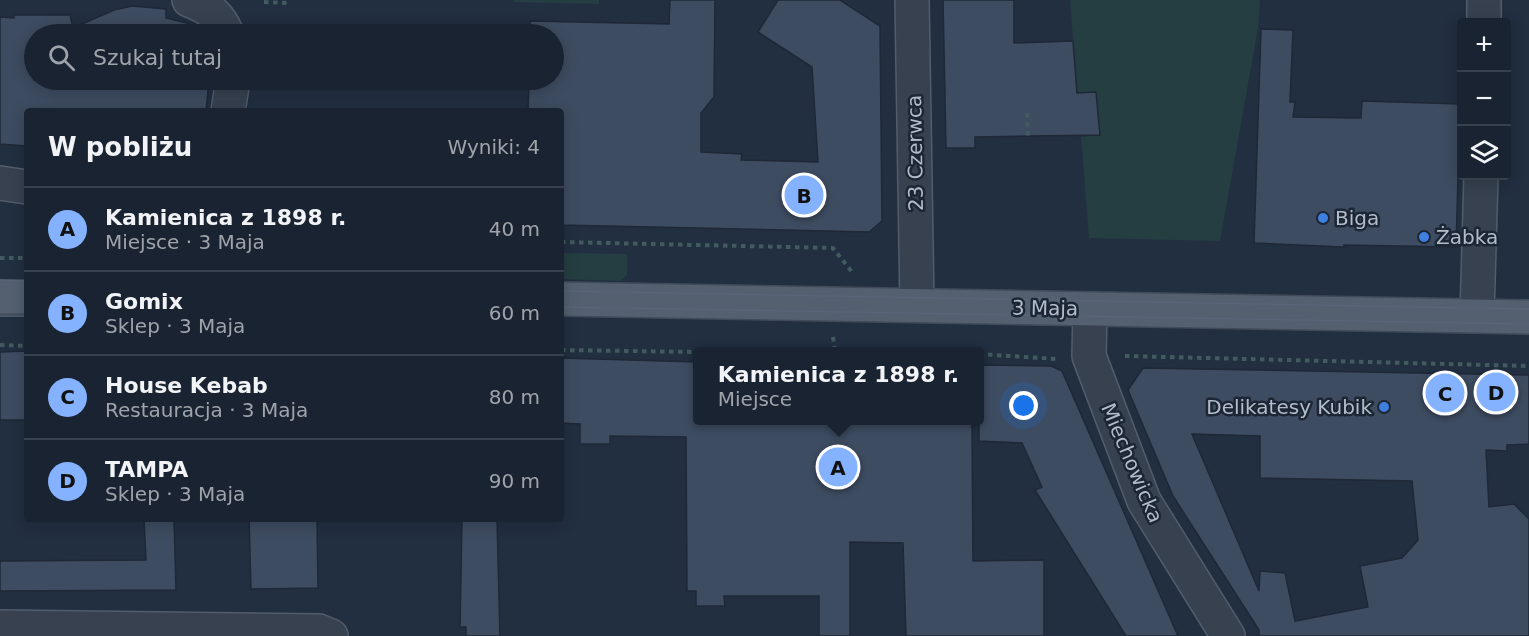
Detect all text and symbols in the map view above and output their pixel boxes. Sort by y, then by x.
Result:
map controls [1457,18,1511,180]
button: + [1457,18,1511,72]
search box [24,24,564,90]
icon: search [45,41,78,74]
text: Szukaj tutaj [93,45,222,70]
button: − [1457,72,1511,126]
street label: 23 Czerwca [902,95,928,211]
button: layers [1457,126,1511,180]
text: W pobliżu [48,132,192,162]
text: Wyniki: 4 [448,135,540,159]
pin: B [784,172,824,218]
text: Kamienica z 1898 r. [105,205,346,230]
place label: Biga [1335,206,1379,230]
marker: Biga [1316,211,1330,225]
text: A [60,217,75,241]
text: 40 m [489,217,540,241]
place label: Żabka [1436,225,1498,249]
text: Miejsce · 3 Maja [105,230,265,254]
marker: Żabka [1417,230,1431,244]
text: Gomix [105,289,183,314]
street label: 3 Maja [1012,295,1078,321]
text: B [60,301,75,325]
text: 60 m [489,301,540,325]
text: Sklep · 3 Maja [105,314,245,338]
popup [693,347,984,425]
text: Kamienica z 1898 r. [718,362,959,387]
pin: C [1426,370,1464,416]
pin: D [1476,370,1516,414]
text: House Kebab [105,373,268,398]
text: C [60,385,75,409]
text: 80 m [489,385,540,409]
text: Miejsce [718,387,792,411]
your location [1009,391,1038,420]
place label: Delikatesy Kubik [1206,395,1372,419]
text: Restauracja · 3 Maja [105,398,308,422]
street label: Miechowicka [1096,400,1168,526]
marker: Delikatesy Kubik [1377,400,1391,414]
pin: A [818,444,858,490]
text: TAMPA [105,457,188,482]
text: D [59,469,76,493]
text: 90 m [489,469,540,493]
text: Sklep · 3 Maja [105,482,245,506]

